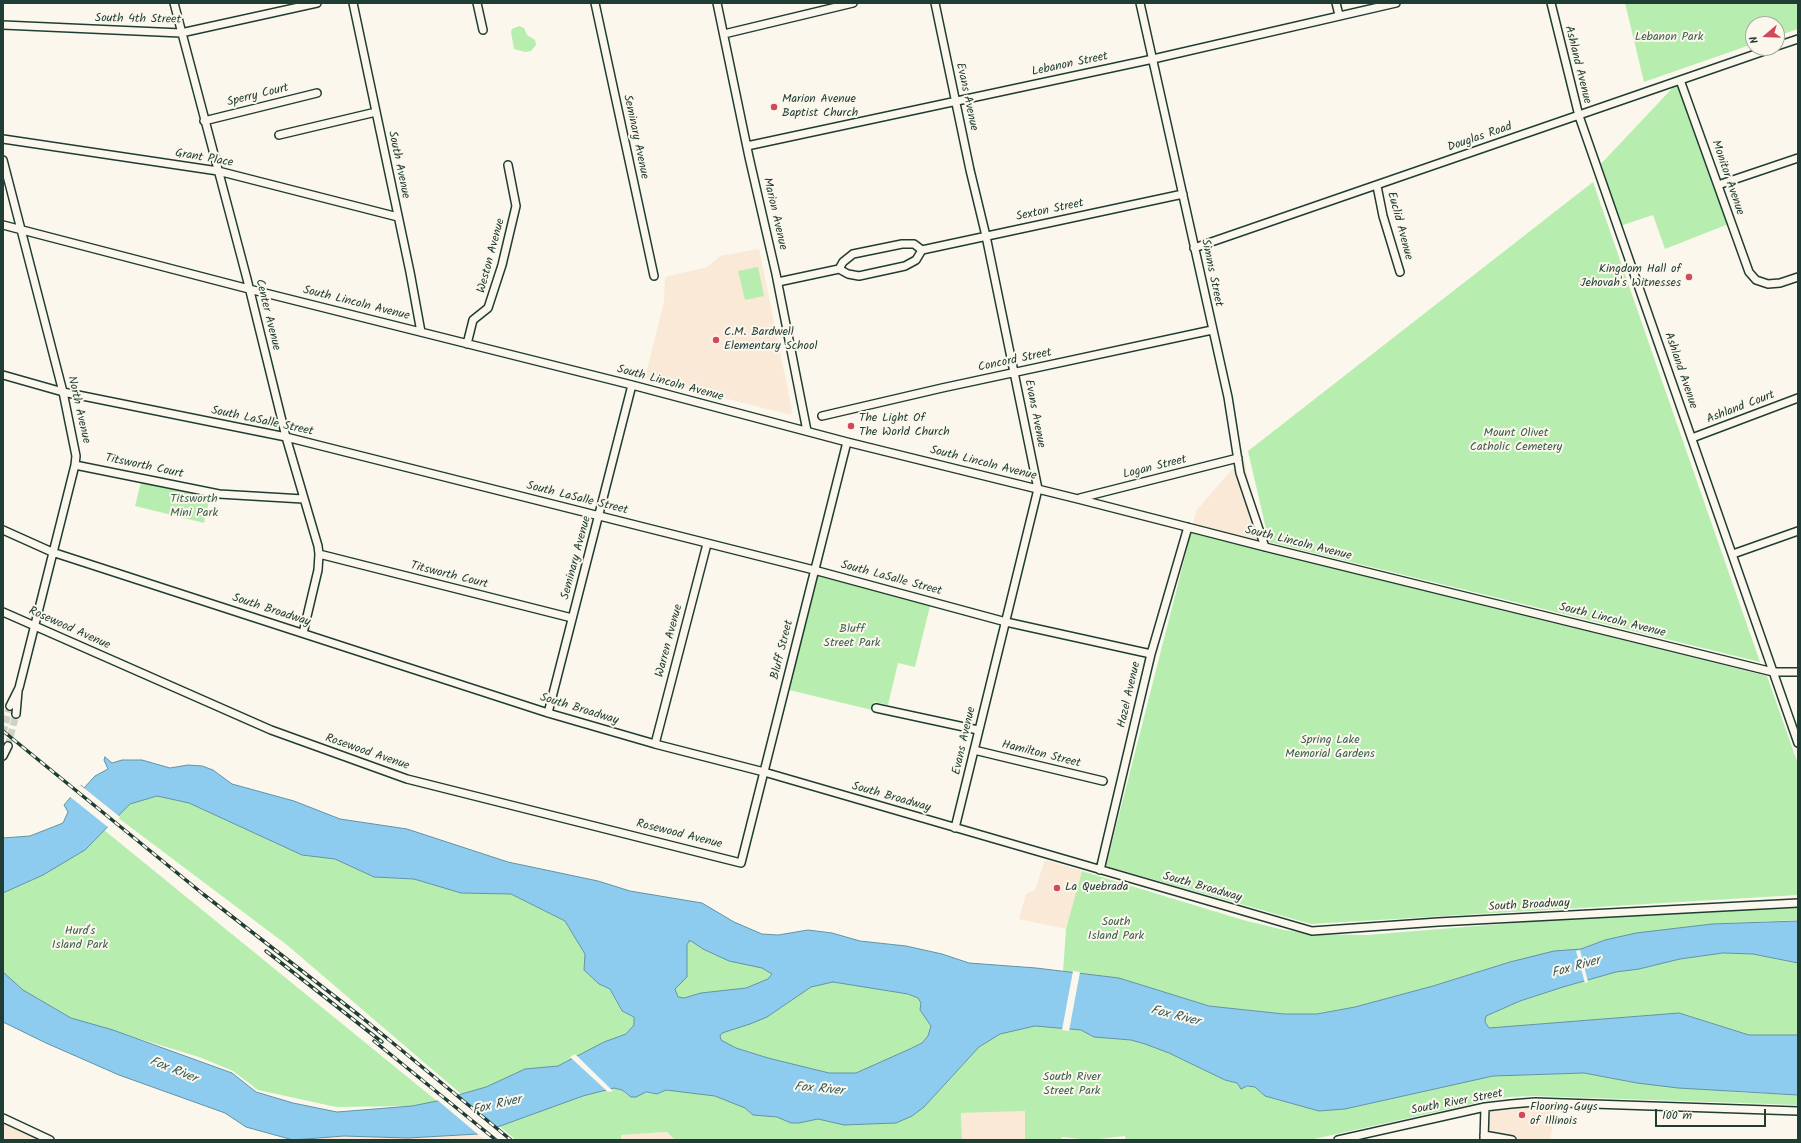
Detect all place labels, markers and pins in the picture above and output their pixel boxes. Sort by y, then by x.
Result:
place label: Marion Avenue Baptist Church [782,93,858,121]
marker: Marion Avenue Baptist Church [769,102,779,112]
place label: Kingdom Hall of Jehovah's Witnesses [1580,263,1681,291]
marker: Kingdom Hall of Jehovah's Witnesses [1684,272,1694,282]
place label: C.M. Bardwell Elementary School [724,326,817,354]
marker: C.M. Bardwell Elementary School [711,335,721,345]
place label: The Light Of The World Church [859,412,950,440]
marker: The Light Of The World Church [846,421,856,431]
place label: La Quebrada [1065,881,1128,895]
marker: La Quebrada [1052,883,1062,893]
place label: Flooring Guys of Illinois [1530,1101,1598,1129]
marker: Flooring Guys of Illinois [1517,1110,1527,1120]

